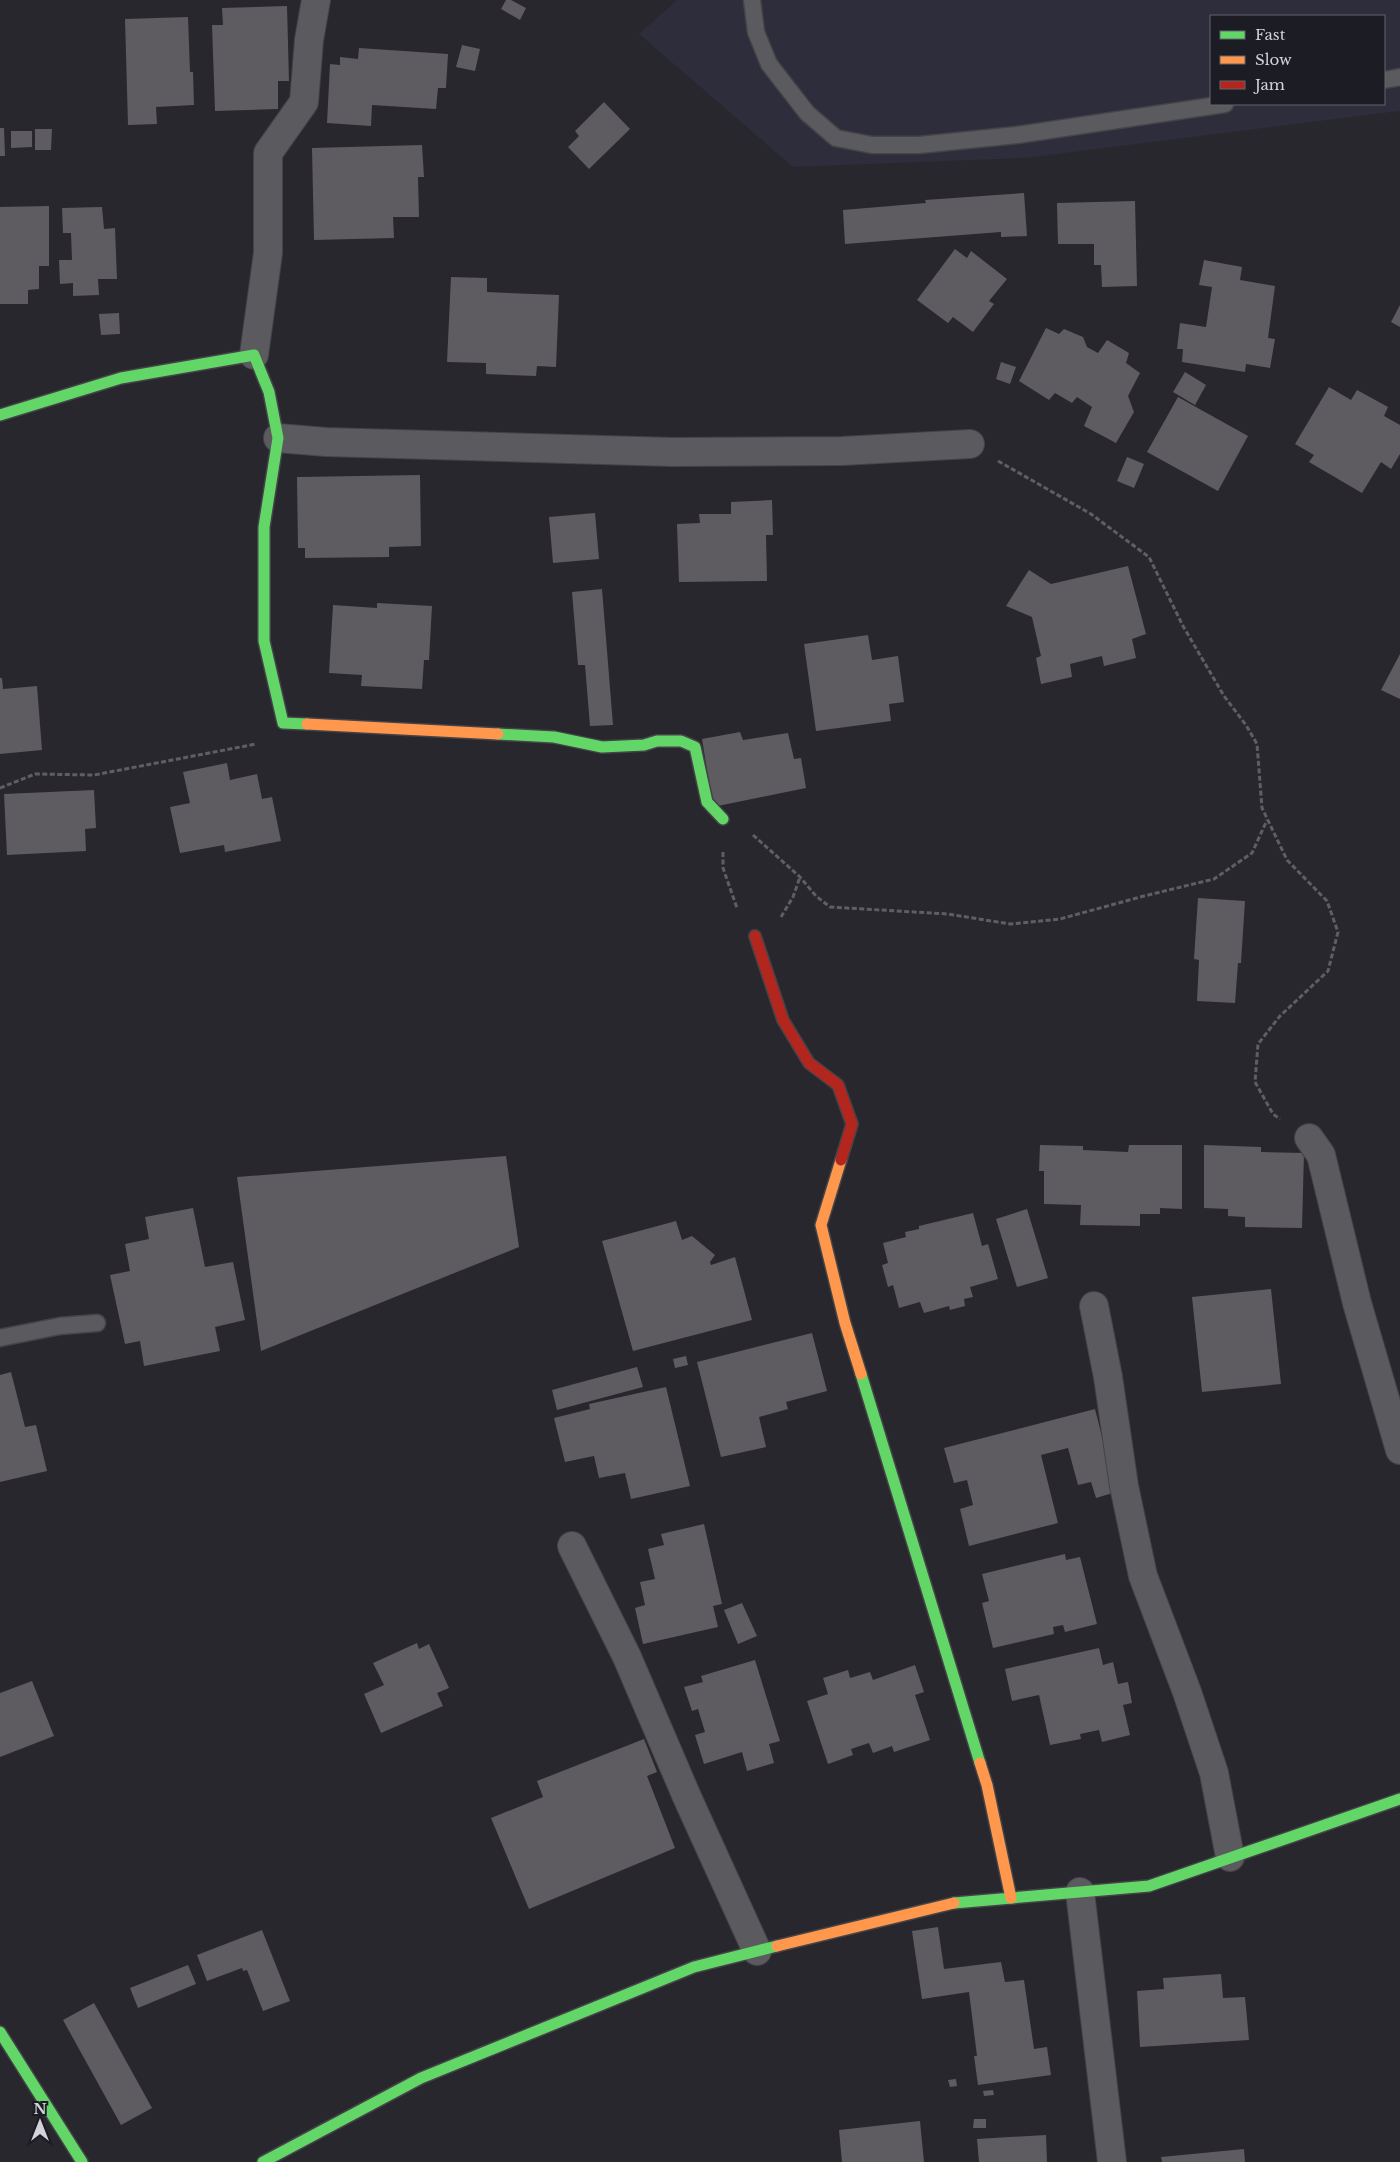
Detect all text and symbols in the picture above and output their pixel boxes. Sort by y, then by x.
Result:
legend [1210,15,1385,105]
text: Fast [1255,25,1286,44]
text: Slow [1255,50,1292,69]
text: Jam [1253,75,1285,94]
north arrow [15,2097,65,2147]
text: N [33,2100,47,2118]

